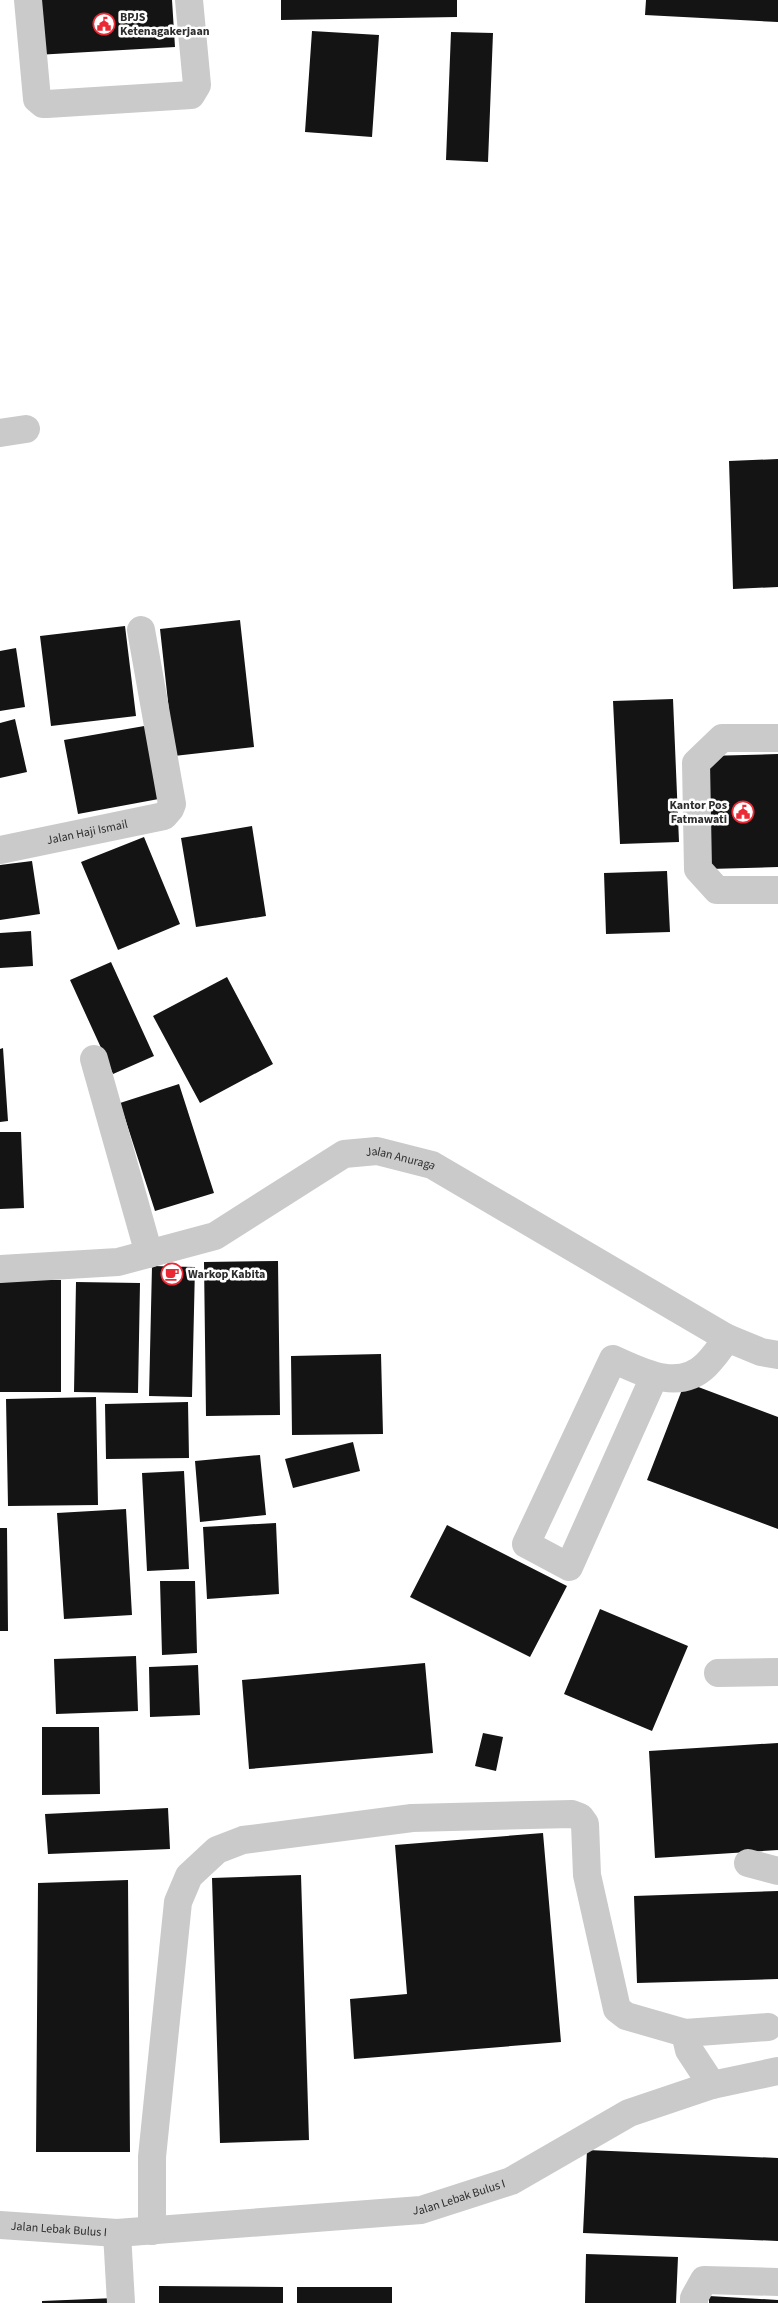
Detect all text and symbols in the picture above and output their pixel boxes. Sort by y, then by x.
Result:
place label: BPJS Ketenagakerjaan [120,9,210,40]
public building icon: BPJS Ketenagakerjaan [92,12,116,36]
place label: Kantor Pos Fatmawati [669,797,727,828]
public building icon: Kantor Pos Fatmawati [731,800,755,824]
street label: Jalan Haji Ismail [45,815,129,849]
street label: Jalan Anuraga [365,1142,439,1174]
cafe icon: Warkop Kabita [160,1262,184,1286]
place label: Warkop Kabita [188,1266,265,1283]
street label: Jalan Lebak Bulus I [412,2175,507,2219]
street label: Jalan Lebak Bulus I [10,2217,107,2241]

